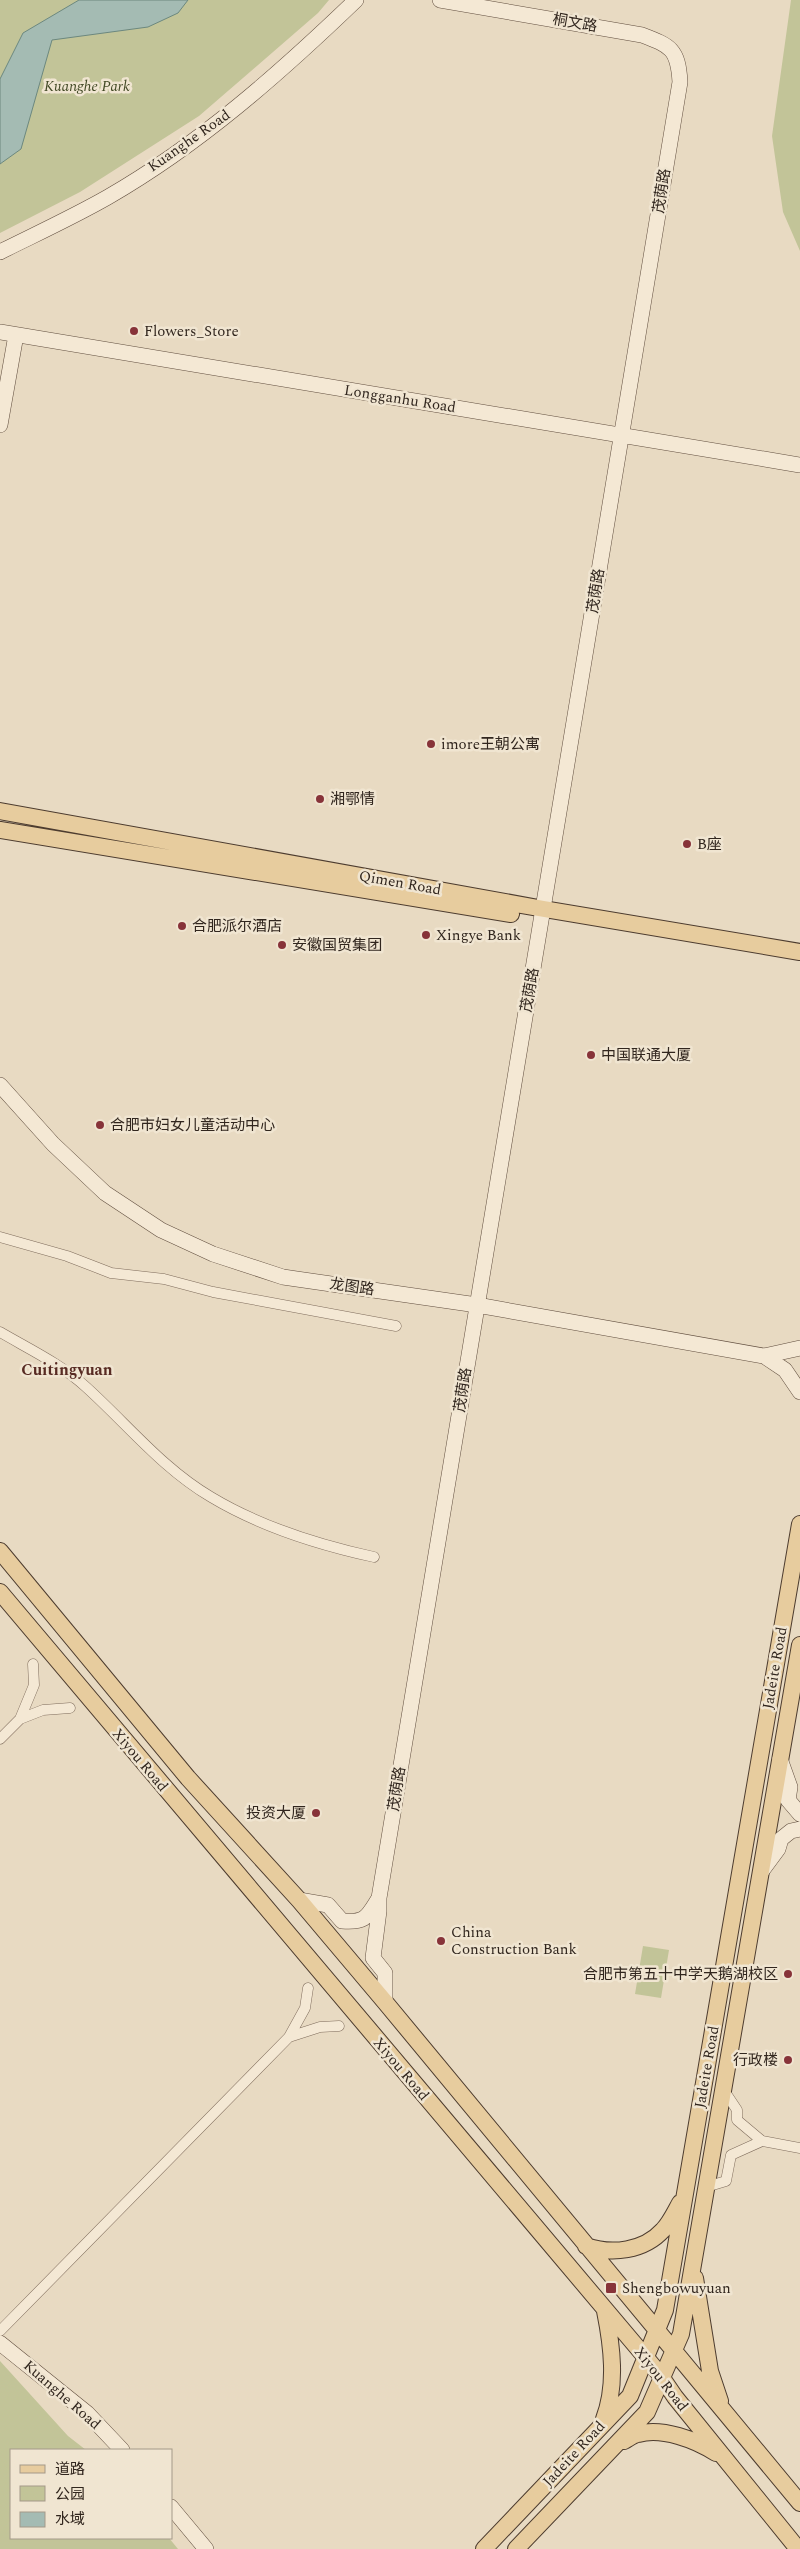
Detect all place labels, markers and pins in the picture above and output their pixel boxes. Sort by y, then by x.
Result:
place label: Flowers_Store [144,320,239,343]
marker: Flowers_Store [128,325,140,337]
place label: imore王朝公寓 [441,733,540,756]
marker: imore王朝公寓 [425,738,437,750]
place label: 湘鄂情 [330,788,375,811]
marker: 湘鄂情 [314,793,326,805]
place label: B座 [697,833,722,856]
marker: B座 [681,838,693,850]
place label: 合肥派尔酒店 [192,915,282,938]
marker: 合肥派尔酒店 [176,920,188,932]
place label: Xingye Bank [436,924,521,947]
marker: Xingye Bank [420,929,432,941]
place label: 安徽国贸集团 [292,934,382,957]
marker: 安徽国贸集团 [276,939,288,951]
place label: 中国联通大厦 [601,1044,691,1067]
marker: 中国联通大厦 [585,1049,597,1061]
place label: 合肥市妇女儿童活动中心 [110,1114,275,1137]
marker: 合肥市妇女儿童活动中心 [94,1119,106,1131]
place label: 投资大厦 [246,1802,306,1825]
marker: 投资大厦 [310,1807,322,1819]
place label: China Construction Bank [451,1921,577,1961]
marker: China Construction Bank [435,1935,447,1947]
place label: 合肥市第五十中学天鹅湖校区 [583,1963,778,1986]
marker: 合肥市第五十中学天鹅湖校区 [782,1968,794,1980]
place label: 行政楼 [733,2049,778,2072]
marker: 行政楼 [782,2054,794,2066]
place label: Shengbowuyuan [622,2277,731,2300]
marker: Shengbowuyuan [604,2281,618,2295]

